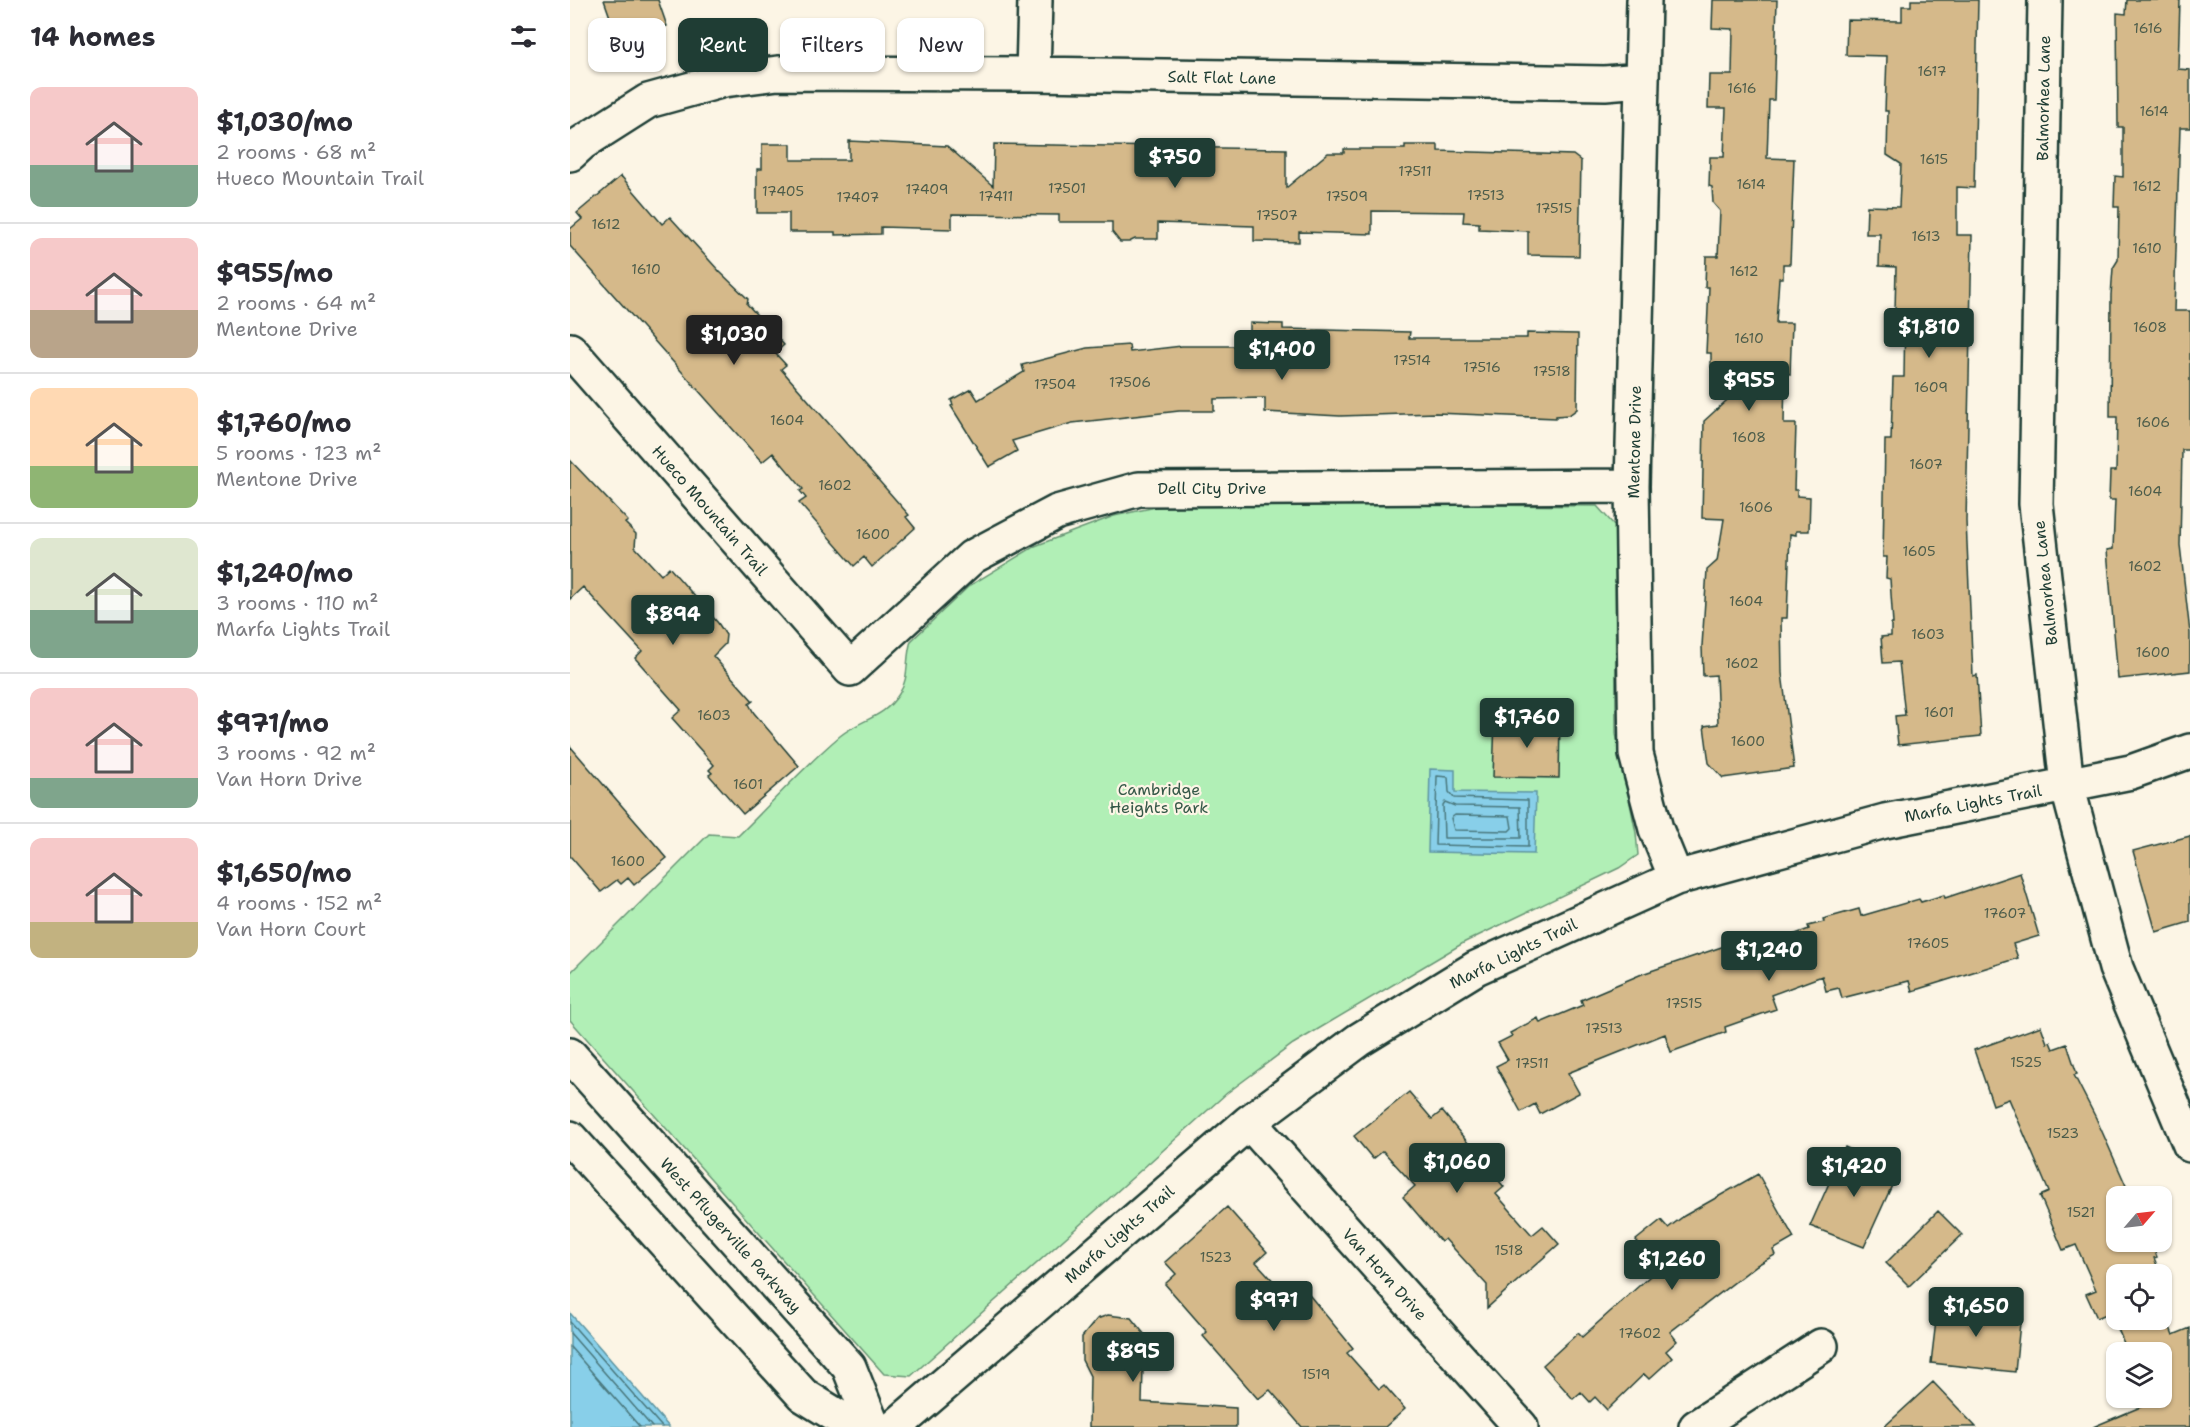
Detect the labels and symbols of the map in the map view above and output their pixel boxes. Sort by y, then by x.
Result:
house number: 1616 [2133,19,2163,37]
street label: Balmorhea Lane [2032,35,2055,161]
house number: 1617 [1917,62,1947,80]
street label: Salt Flat Lane [1167,66,1277,89]
house number: 1616 [1727,79,1757,97]
house number: 1614 [2139,102,2169,120]
pin: $750 [1139,138,1211,189]
house number: 1615 [1920,150,1948,168]
house number: 17511 [1398,162,1432,180]
house number: 1614 [1736,175,1766,193]
house number: 1612 [2132,177,2162,195]
house number: 17501 [1048,179,1086,197]
house number: 17409 [905,180,949,198]
house number: 17405 [762,182,804,200]
house number: 17513 [1467,186,1505,204]
house number: 17411 [979,187,1013,205]
house number: 17509 [1326,187,1368,205]
house number: 17407 [837,188,879,206]
house number: 17515 [1536,199,1572,217]
house number: 17507 [1256,206,1298,224]
house number: 1612 [591,215,621,233]
house number: 1613 [1911,227,1941,245]
house number: 1610 [2132,239,2162,257]
house number: 1610 [631,260,661,278]
house number: 1612 [1729,262,1759,280]
pin: $1,810 [1880,308,1978,359]
pin: $1,030 [685,315,783,366]
house number: 1608 [2133,318,2167,336]
house number: 1610 [1734,329,1764,347]
pin: $1,400 [1233,330,1331,381]
house number: 17514 [1393,351,1431,369]
house number: 17516 [1463,358,1501,376]
pin: $955 [1713,361,1785,412]
house number: 17518 [1533,362,1571,380]
house number: 17506 [1109,373,1151,391]
house number: 17504 [1034,375,1076,393]
house number: 1609 [1914,378,1948,396]
street label: Mentone Drive [1623,385,1646,499]
house number: 1604 [770,411,804,429]
house number: 1606 [2136,413,2170,431]
house number: 1608 [1732,428,1766,446]
street label: Hueco Mountain Trail [647,441,772,580]
house number: 1607 [1909,455,1943,473]
house number: 1602 [818,476,852,494]
street label: Dell City Drive [1157,478,1267,499]
house number: 1604 [2128,482,2162,500]
house number: 1606 [1739,498,1773,516]
street label: Balmorhea Lane [2028,519,2063,646]
house number: 1600 [856,525,890,543]
house number: 1605 [1902,542,1936,560]
house number: 1602 [2128,557,2162,575]
house number: 1604 [1729,592,1763,610]
pin: $894 [637,595,709,646]
house number: 1603 [1911,625,1945,643]
house number: 1600 [2136,643,2170,661]
house number: 1602 [1725,654,1759,672]
pin: $1,760 [1478,698,1576,749]
house number: 1601 [1924,703,1954,721]
house number: 1603 [697,706,731,724]
house number: 1600 [1731,732,1765,750]
house number: 1601 [733,775,763,793]
park label: Cambridge Heights Park [1110,779,1208,818]
street label: Marfa Lights Trail [1903,780,2044,827]
house number: 1600 [611,852,645,870]
house number: 17607 [1984,904,2026,922]
street label: Marfa Lights Trail [1446,913,1581,993]
pin: $1,240 [1720,931,1818,982]
house number: 17605 [1907,934,1949,952]
house number: 17515 [1666,994,1702,1012]
house number: 17513 [1585,1019,1623,1037]
house number: 1525 [2010,1053,2042,1071]
house number: 17511 [1515,1054,1549,1072]
house number: 1523 [2047,1124,2079,1142]
pin: $1,060 [1408,1143,1506,1194]
pin: $1,420 [1805,1147,1903,1198]
street label: West Pflugerville Parkway [655,1153,806,1317]
street label: Marfa Lights Trail [1060,1181,1179,1288]
north arrow [2106,1186,2172,1252]
house number: 1521 [2067,1203,2095,1221]
street label: Van Horn Drive [1338,1224,1432,1325]
pin: $1,260 [1623,1240,1721,1291]
house number: 1518 [1494,1241,1524,1259]
house number: 1523 [1200,1248,1232,1266]
pin: $971 [1238,1281,1310,1332]
pin: $1,650 [1927,1287,2025,1338]
house number: 17602 [1619,1324,1661,1342]
pin: $895 [1097,1332,1169,1383]
house number: 1519 [1302,1365,1330,1383]

